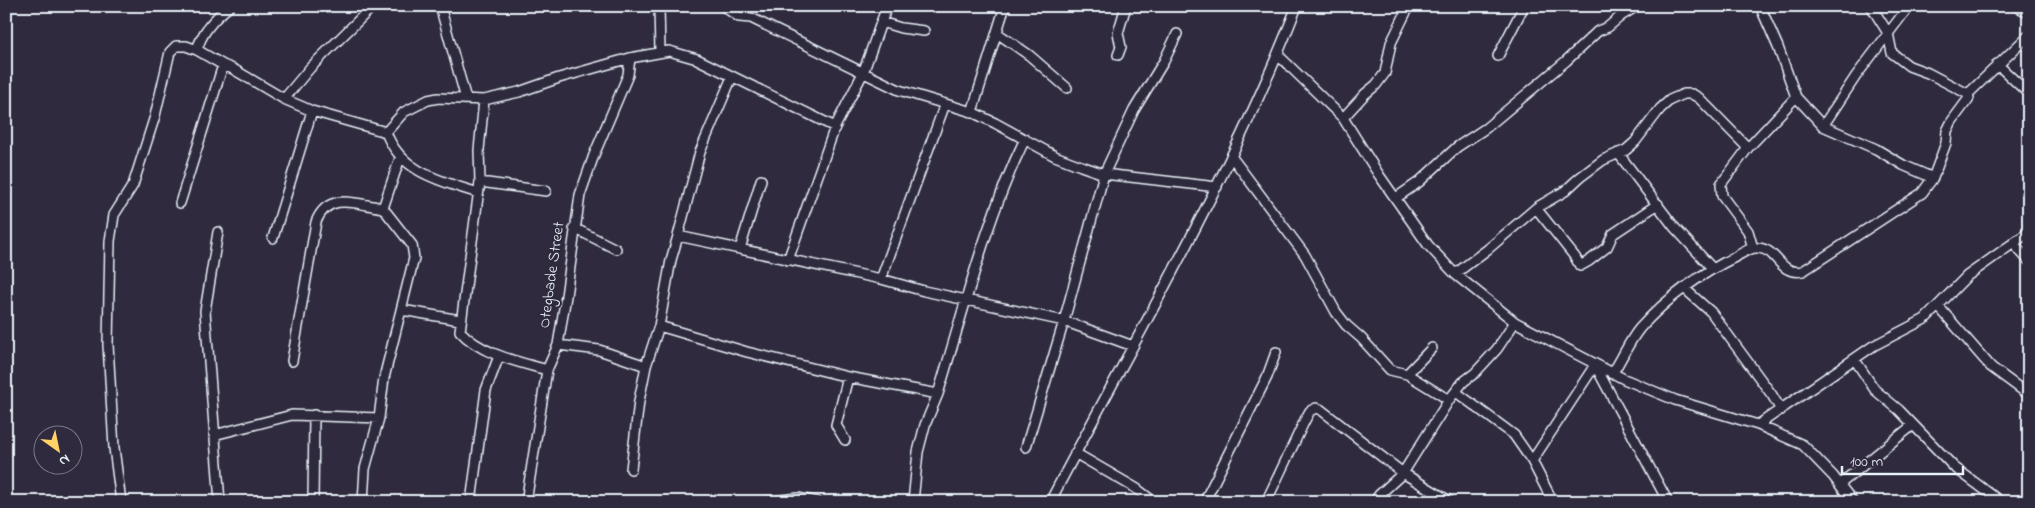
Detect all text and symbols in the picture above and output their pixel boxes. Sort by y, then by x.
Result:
street label: Otegbade Street [533,220,571,330]
north arrow [32,426,82,476]
scale bar [1842,443,1964,475]
text: N [55,448,74,471]
text: 100 m [1850,451,1883,473]

